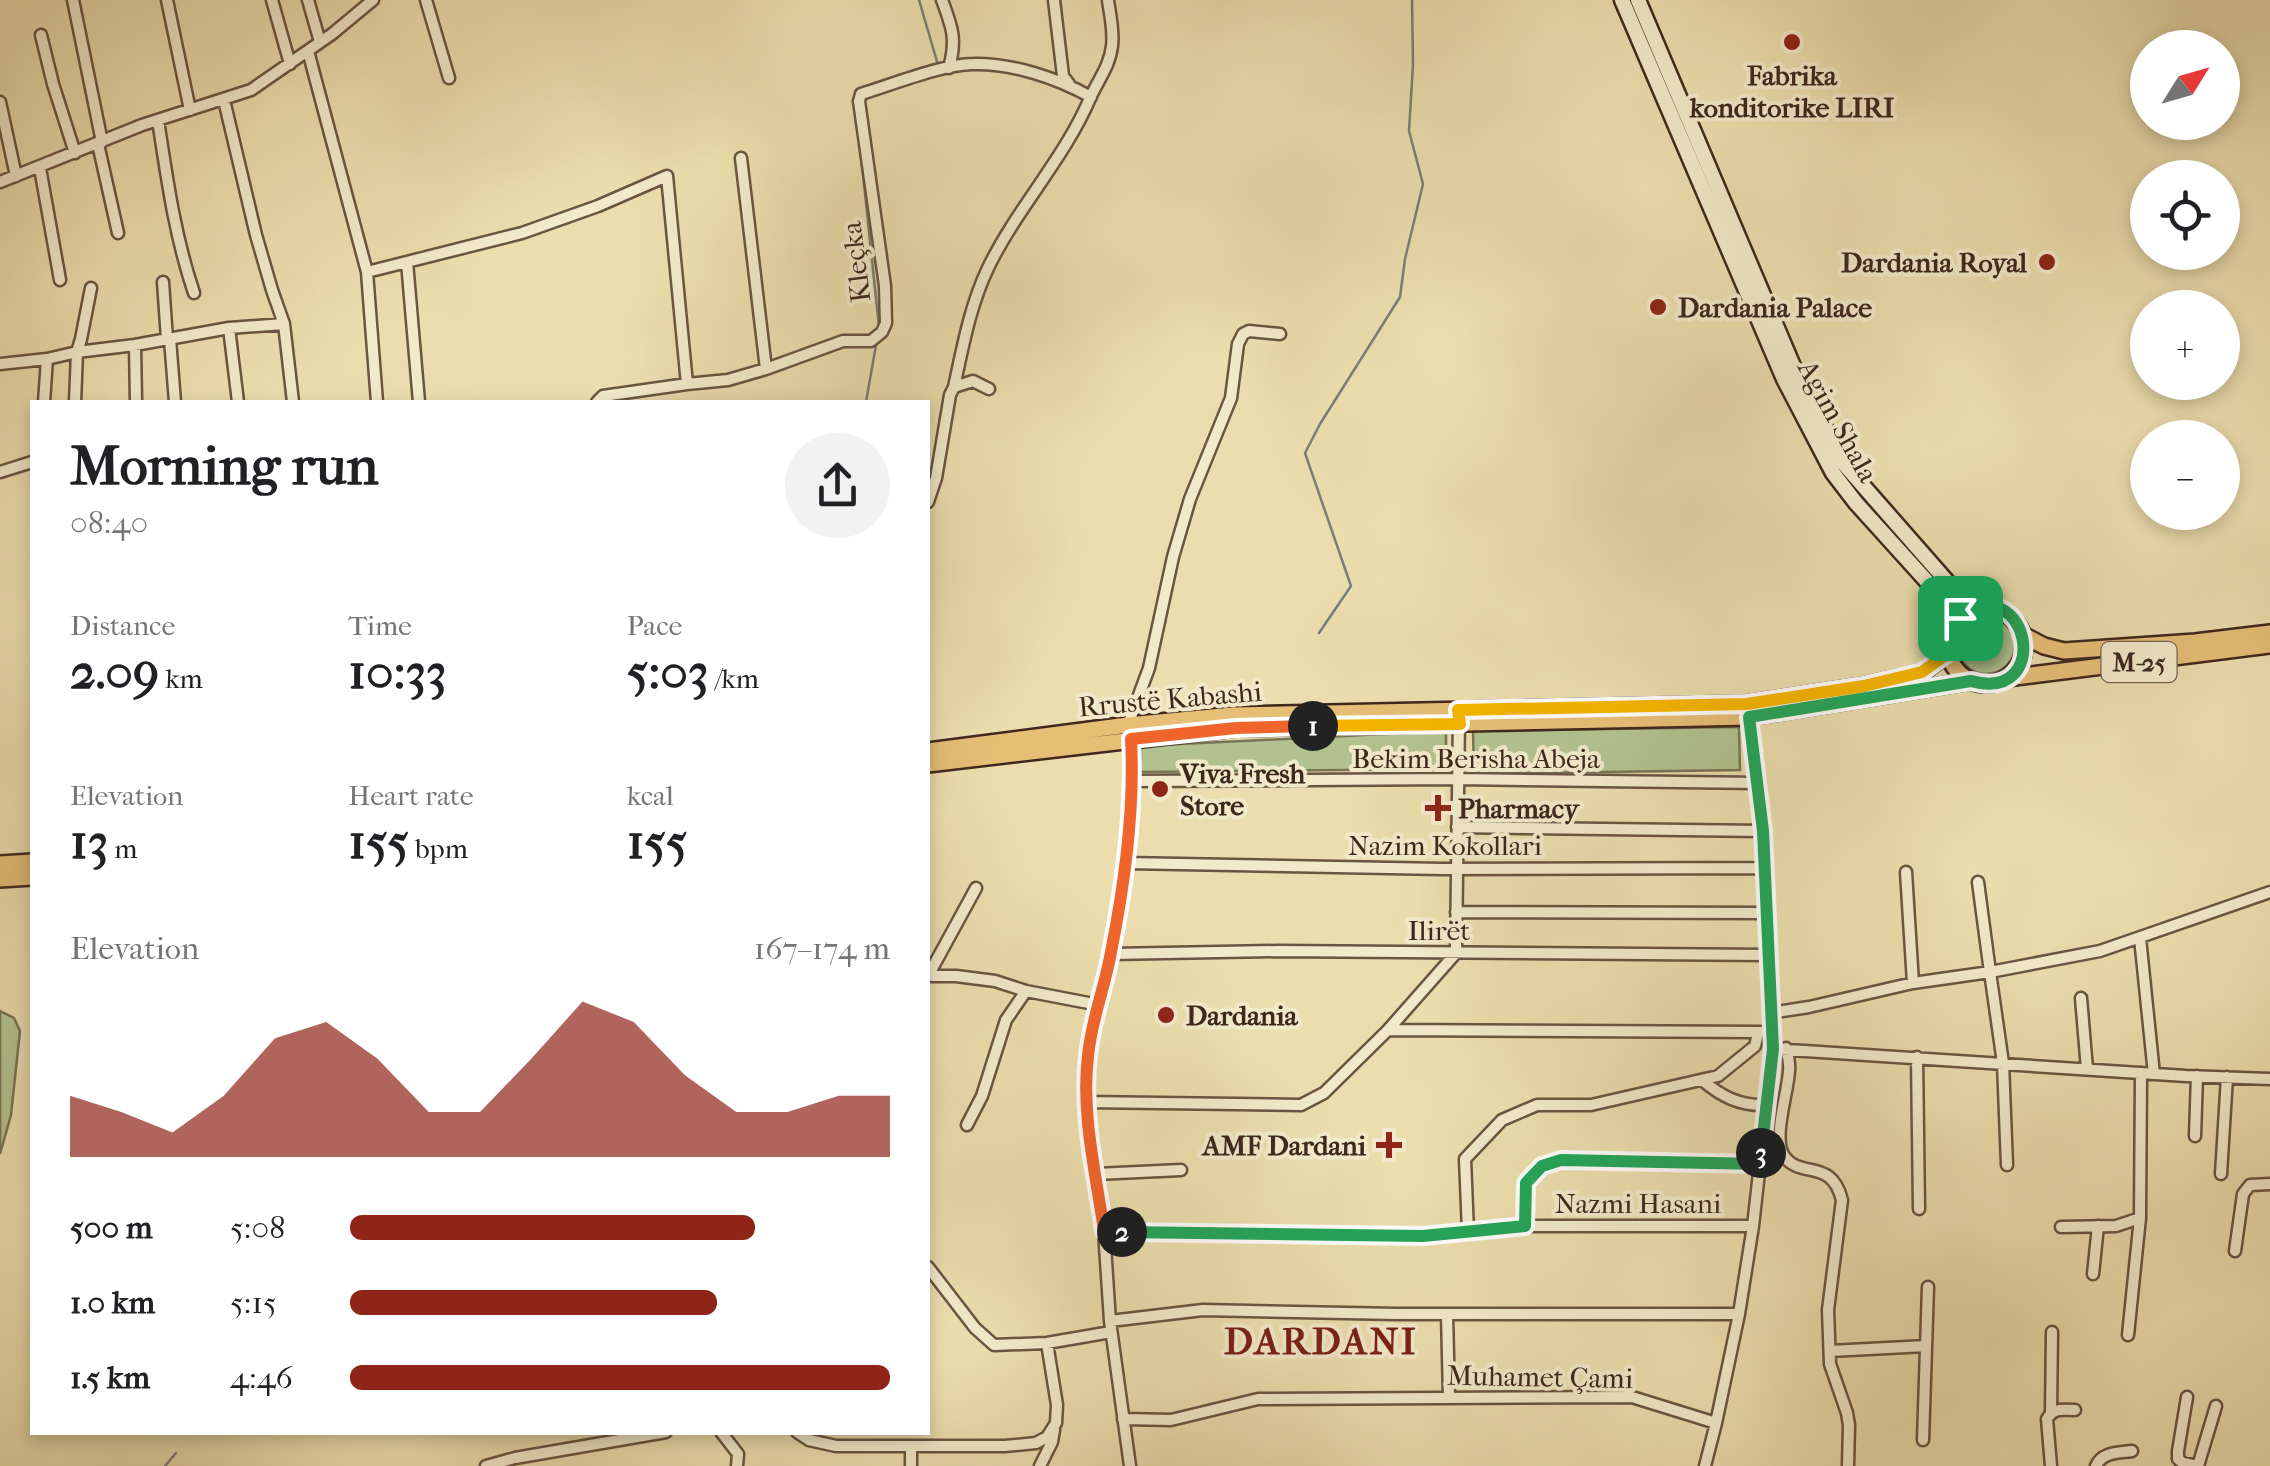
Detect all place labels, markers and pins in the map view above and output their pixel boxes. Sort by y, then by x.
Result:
marker: Fabrika konditorike LIRI [1781,31,1803,53]
place label: Fabrika konditorike LIRI [1689,59,1894,124]
place label: Dardania Royal [1841,246,2027,279]
marker: Dardania Royal [2036,251,2058,273]
place label: Dardania Palace [1678,291,1872,324]
marker: Dardania Palace [1647,296,1669,318]
pin [1918,576,2003,661]
pin: 1 [1288,701,1338,751]
place label: Viva Fresh Store [1179,757,1305,822]
marker: Viva Fresh Store [1149,778,1171,800]
place label: Pharmacy [1458,792,1581,825]
marker: Pharmacy [1427,797,1449,819]
place label: Dardania [1186,999,1299,1032]
marker: Dardania [1155,1004,1177,1026]
pin: 3 [1736,1128,1786,1178]
place label: AMF Dardani [1201,1129,1367,1162]
marker: AMF Dardani [1376,1132,1402,1158]
pin: 2 [1097,1207,1147,1257]

